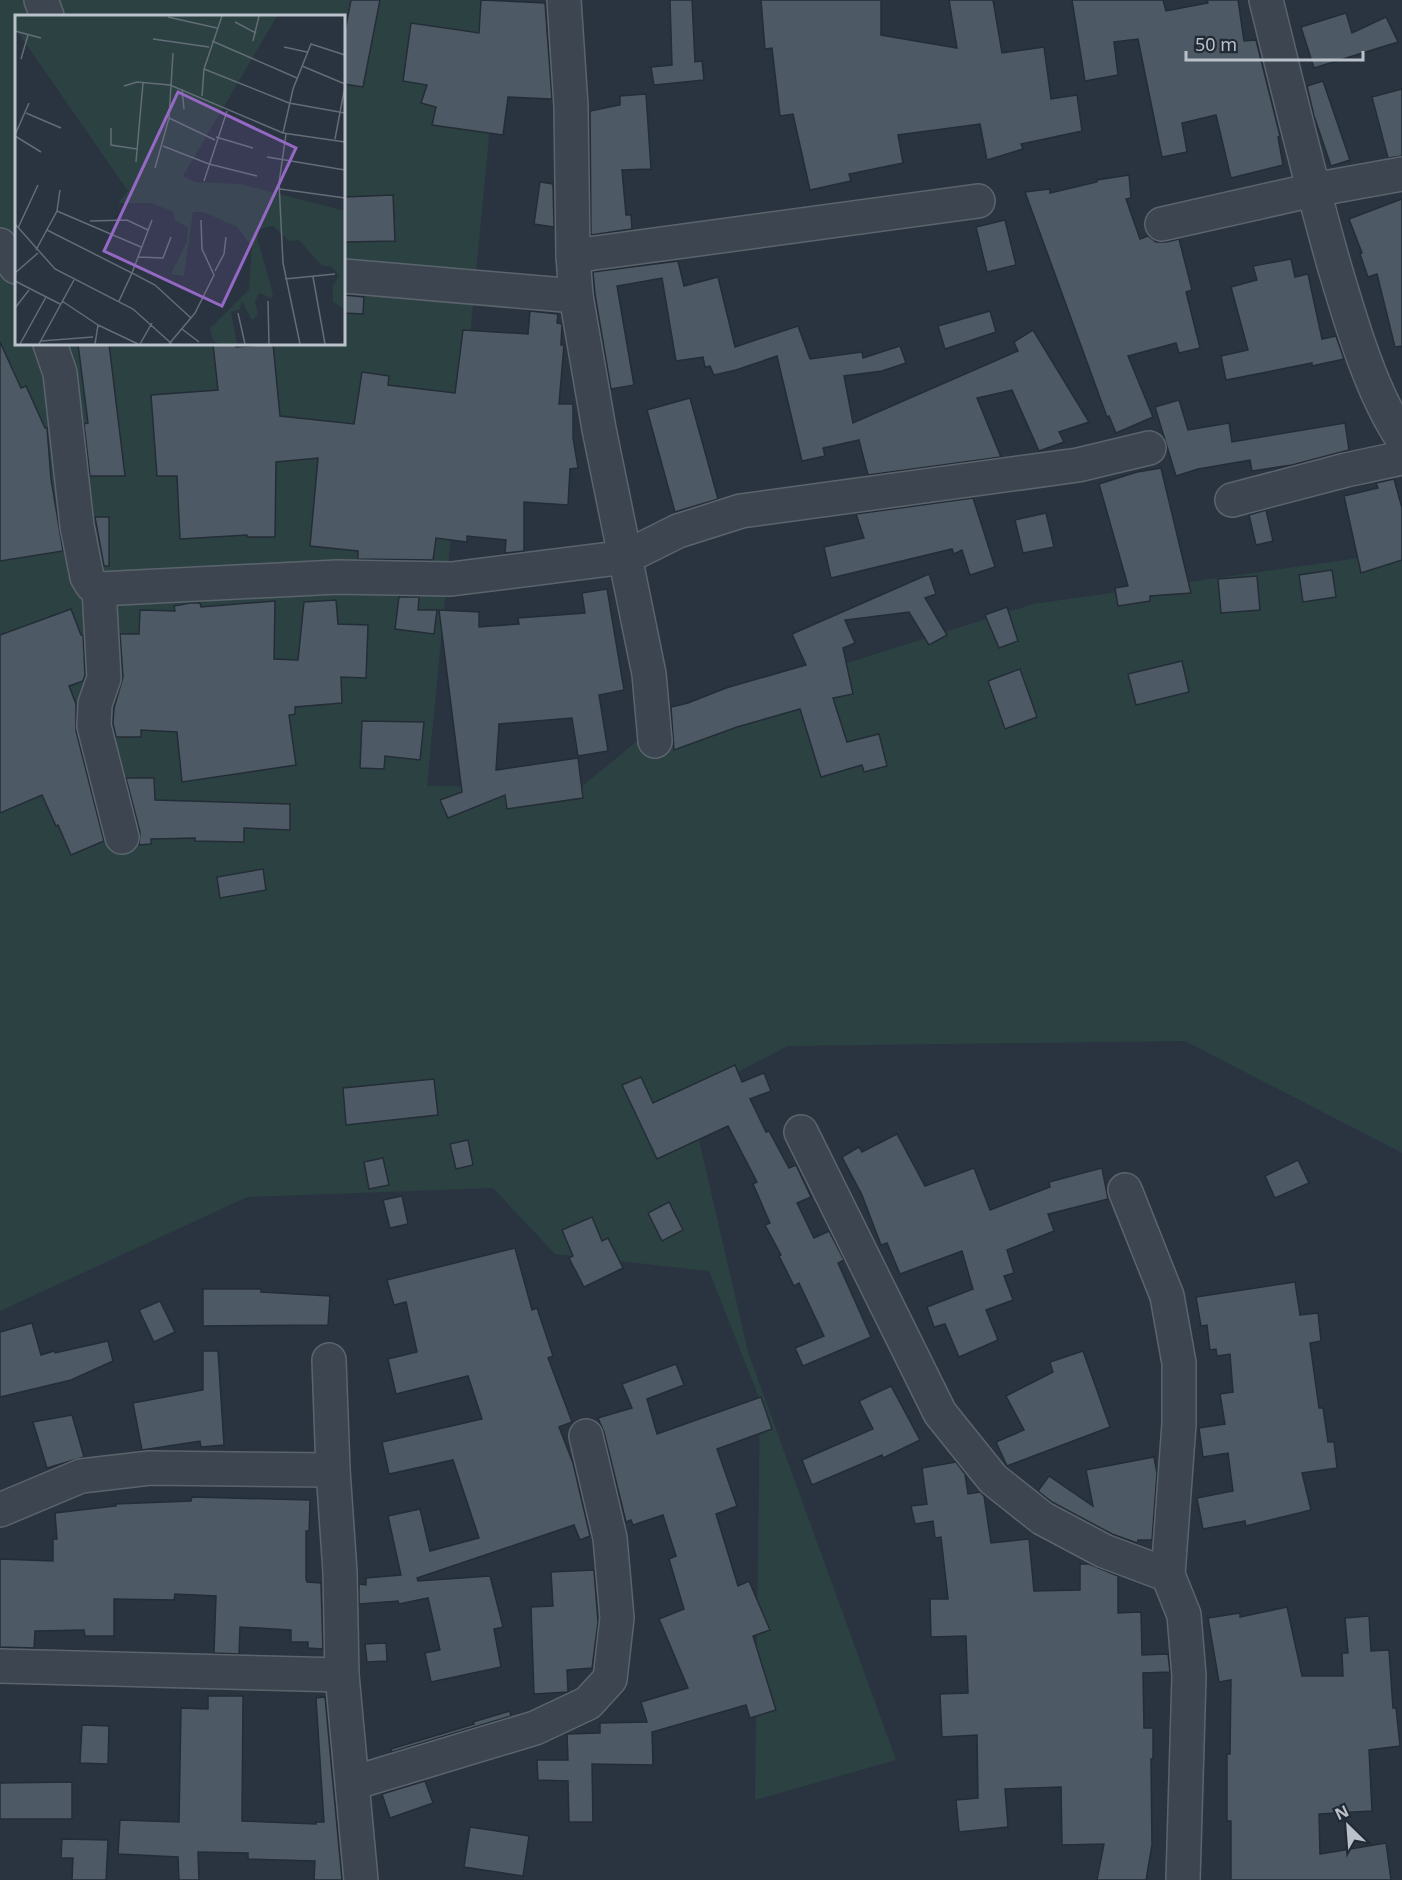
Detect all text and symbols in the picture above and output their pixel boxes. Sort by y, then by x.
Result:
inset map [15,15,345,345]
scale bar [1186,24,1363,62]
text: 50 m [1195,32,1237,56]
north arrow [1318,1796,1378,1856]
text: N [1331,1800,1352,1825]

